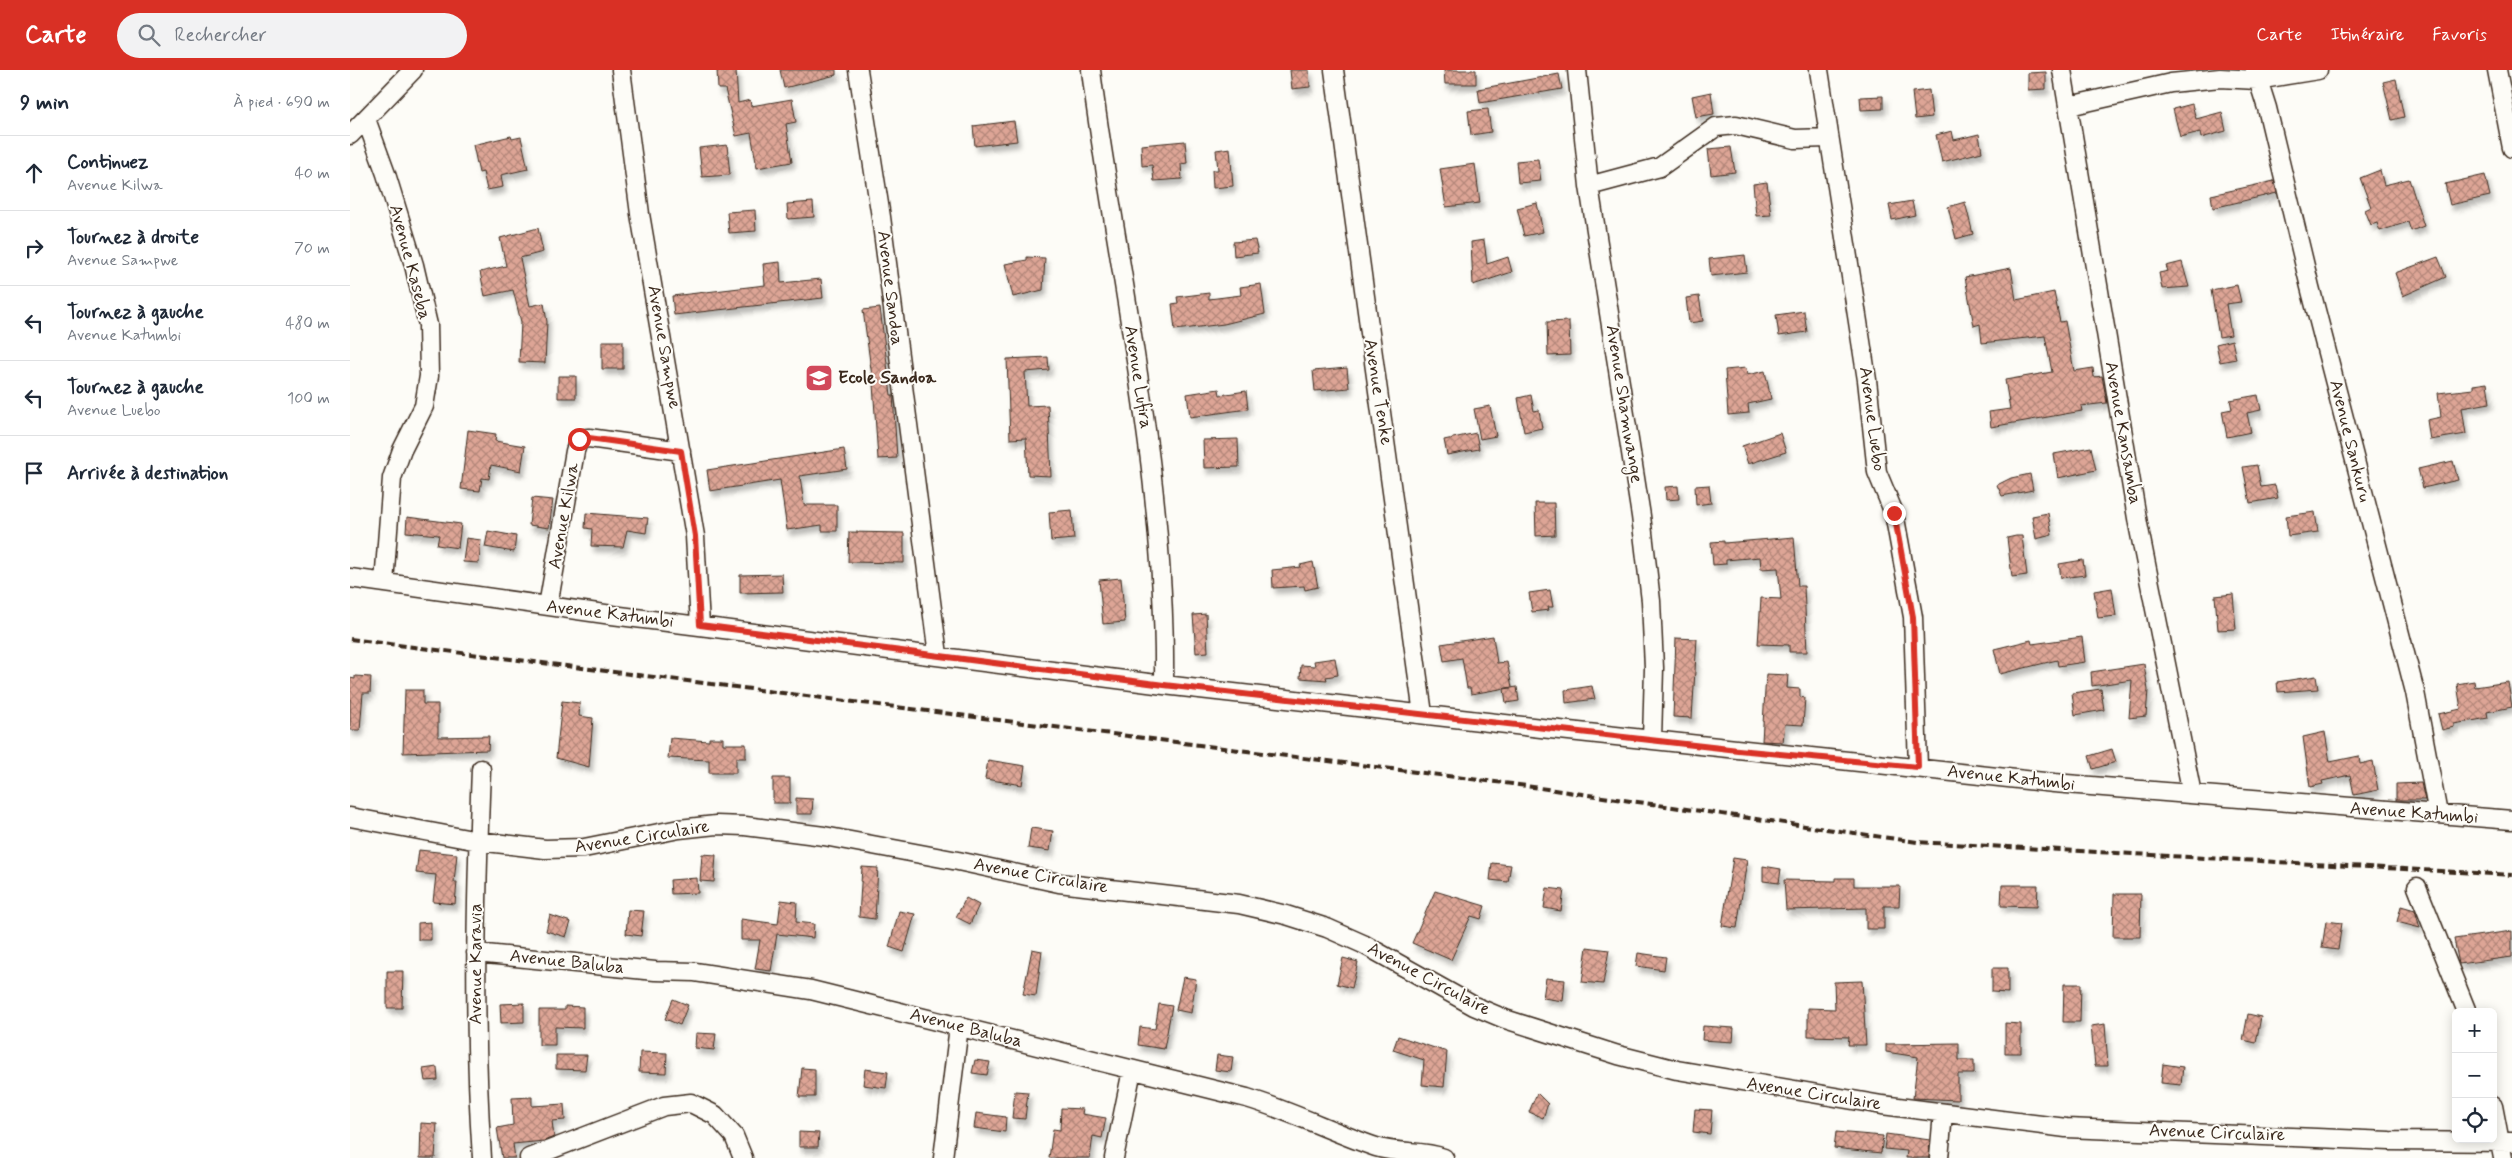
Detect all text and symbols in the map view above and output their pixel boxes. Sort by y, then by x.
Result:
search box [117,13,467,58]
text: Carte [25,20,87,51]
icon: search [135,21,163,49]
text: Rechercher [175,23,267,48]
text: Carte [2256,23,2302,47]
text: Itinéraire [2330,23,2404,47]
text: Favoris [2432,23,2487,47]
text: 9 min [20,89,69,117]
text: À pied · 690 m [233,92,330,113]
text: Continuez [67,150,148,175]
icon: ahead [20,159,48,187]
text: 40 m [294,163,330,184]
text: Avenue Kilwa [67,175,163,196]
street label: Avenue Kaseba [383,202,437,322]
text: Tournez à droite [67,225,199,250]
street label: Avenue Sandoa [871,229,909,347]
icon: right [20,234,48,262]
text: 70 m [294,238,330,259]
text: Avenue Sampwe [67,250,178,271]
street label: Avenue Sampwe [641,283,687,411]
text: Tournez à gauche [67,300,204,325]
icon: left [20,309,48,337]
text: 480 m [285,313,330,334]
street label: Avenue Shamwange [1599,323,1648,485]
street label: Avenue Lufira [1118,324,1158,430]
text: Avenue Katumbi [67,325,181,346]
street label: Avenue Tenke [1358,337,1398,447]
street label: Avenue Kansamba [2099,360,2147,506]
school or university icon: Ecole Sandoa [804,363,834,393]
street label: Avenue Luebo [1853,365,1891,473]
place label: Ecole Sandoa [838,366,937,390]
text: Tournez à gauche [67,375,204,400]
street label: Avenue Sankuru [2323,377,2377,505]
icon: left [20,384,48,412]
text: 100 m [287,388,330,409]
text: Avenue Luebo [67,400,161,421]
route start [568,428,591,451]
icon: arrive [20,459,48,487]
text: Arrivée à destination [67,461,228,486]
street label: Avenue Kilwa [543,461,585,571]
route end [1883,502,1906,525]
street label: Avenue Katumbi [545,594,675,634]
street label: Avenue Katumbi [1946,759,2076,797]
street label: Avenue Katumbi [2349,797,2479,829]
street label: Avenue Circulaire [573,814,711,860]
street label: Avenue Circulaire [972,852,1110,900]
street label: Avenue Karavia [464,904,488,1024]
street label: Avenue Circulaire [1363,936,1495,1022]
street label: Avenue Baluba [509,944,625,980]
street label: Avenue Baluba [907,1002,1025,1054]
map controls [2452,1008,2497,1143]
button: + [2452,1008,2497,1053]
button: − [2452,1053,2497,1098]
street label: Avenue Circulaire [1745,1071,1883,1117]
button: locate [2452,1098,2497,1143]
street label: Avenue Circulaire [2149,1119,2285,1147]

